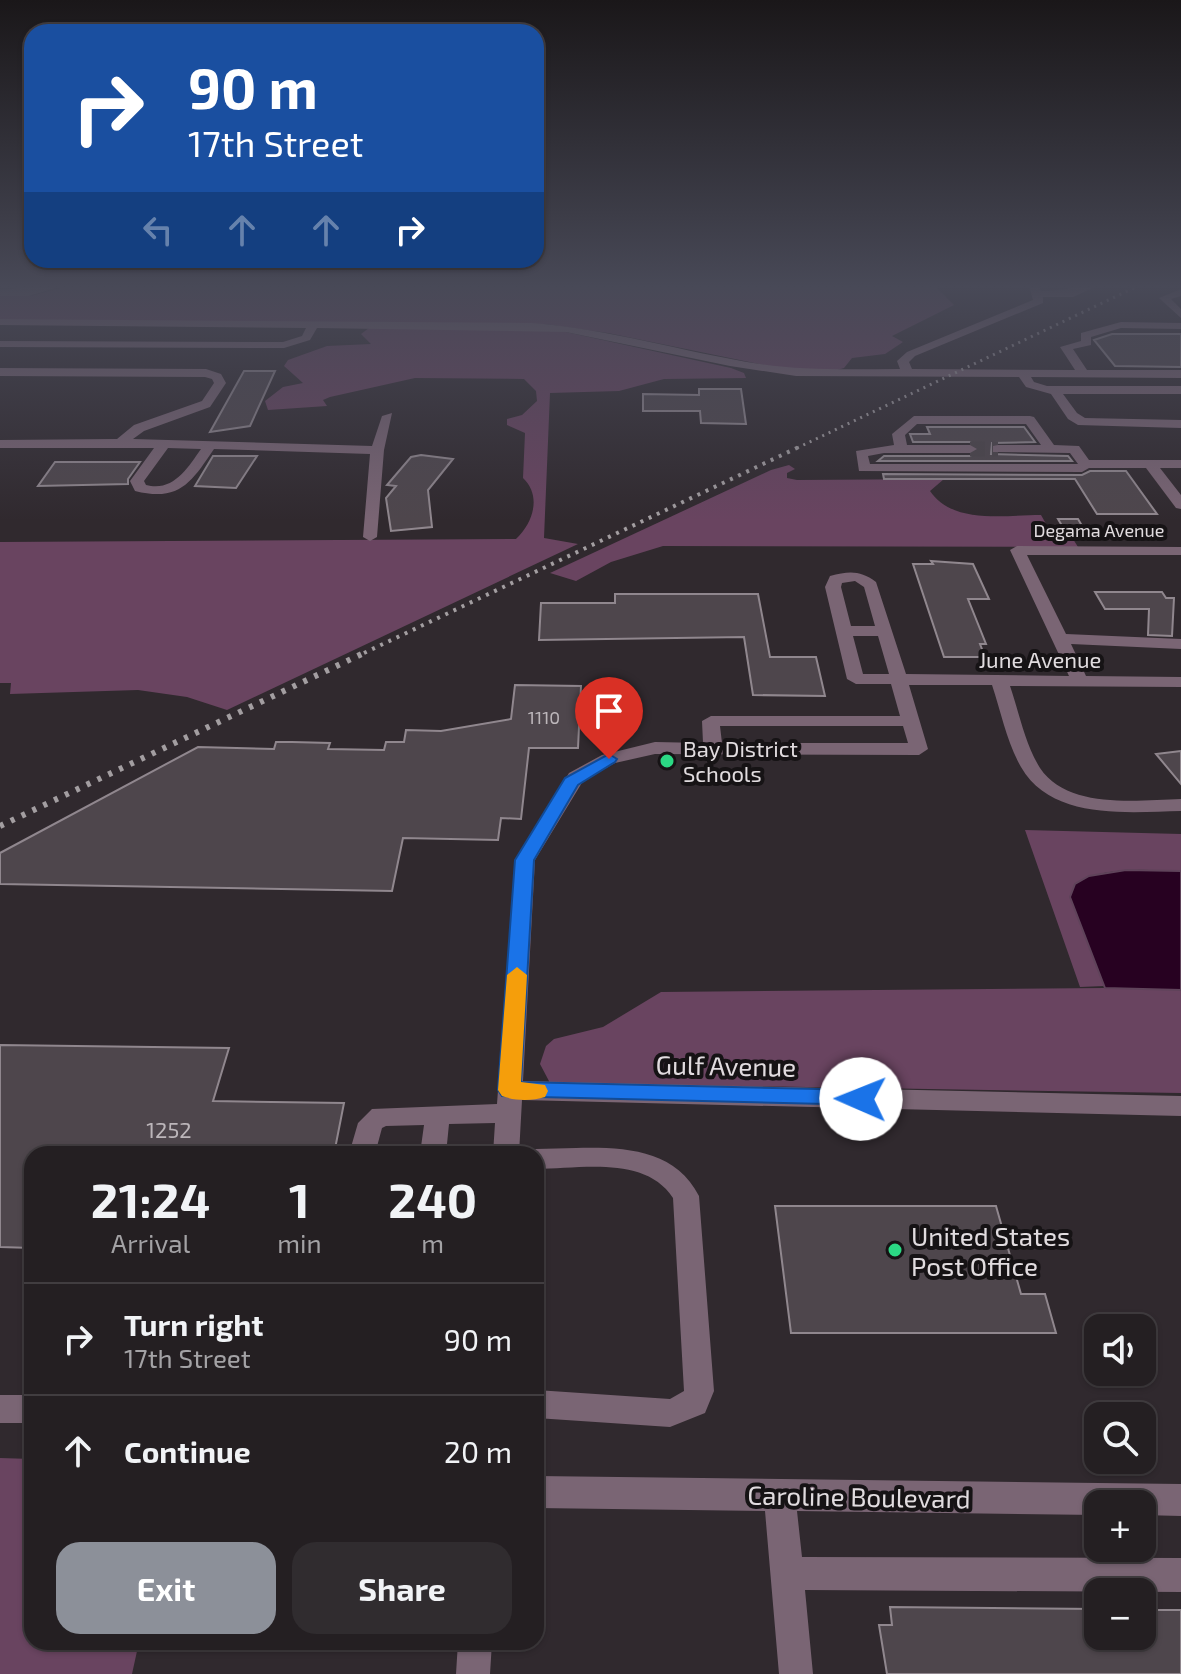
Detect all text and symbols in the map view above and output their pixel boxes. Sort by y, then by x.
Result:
text: 90 m [188,53,318,120]
icon: right [56,56,160,160]
text: 17th Street [188,121,363,164]
icon: left [136,208,180,252]
icon: ahead [220,208,264,252]
icon: ahead [304,208,348,252]
icon: right [388,208,432,252]
street label: Degama Avenue [1033,519,1165,541]
street label: June Avenue [979,646,1101,672]
pin [575,677,643,759]
icon: arrive [587,689,631,733]
house number: 1110 [528,706,560,728]
place label: Bay District Schools [683,735,798,786]
marker: Bay District Schools [658,752,676,770]
street label: Gulf Avenue [656,1048,796,1082]
position arrow [819,1057,903,1141]
house number: 1252 [146,1116,192,1142]
text: 21:24 [91,1170,210,1228]
text: 1 [289,1170,310,1228]
text: 240 [388,1170,477,1228]
place label: United States Post Office [911,1220,1070,1281]
text: Arrival [111,1227,190,1258]
text: min [277,1227,322,1258]
text: m [421,1227,444,1258]
marker: United States Post Office [886,1241,904,1259]
text: Turn right [124,1306,264,1342]
map controls [1084,1314,1156,1650]
button: sound [1084,1314,1156,1386]
icon: right [56,1317,100,1361]
text: 90 m [444,1321,512,1357]
text: 17th Street [124,1342,251,1373]
button: search [1084,1402,1156,1474]
icon: ahead [56,1429,100,1473]
text: Continue [124,1433,251,1469]
text: 20 m [444,1433,512,1469]
street label: Caroline Boulevard [747,1479,971,1513]
button: + [1084,1490,1156,1562]
button: Exit [56,1542,276,1634]
button: Share [292,1542,512,1634]
button: − [1084,1578,1156,1650]

